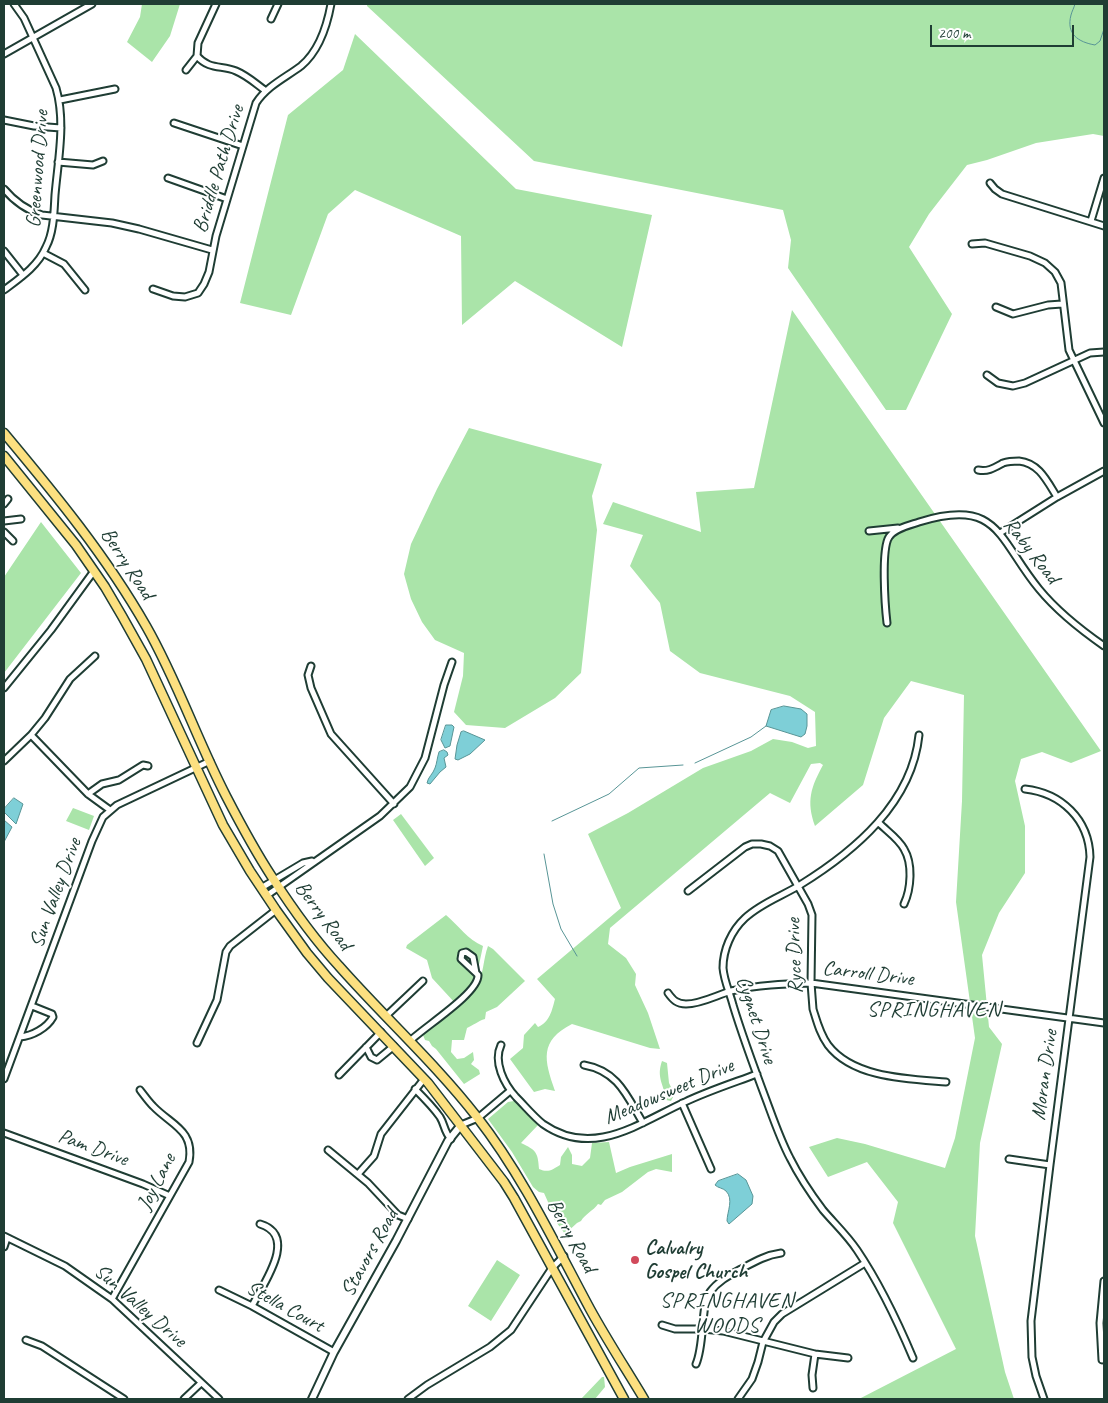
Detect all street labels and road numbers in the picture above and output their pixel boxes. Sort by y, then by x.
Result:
street label: Briddle Path Drive [188,102,250,236]
street label: Greenwood Drive [21,109,55,229]
street label: Raby Road [997,513,1065,589]
street label: Berry Road [95,523,159,605]
street label: Sun Valley Drive [25,835,87,951]
street label: Berry Road [289,876,357,956]
street label: Ryce Drive [781,918,809,994]
street label: Carroll Drive [821,956,915,992]
street label: Cygnet Drive [730,973,782,1067]
street label: Moran Drive [1026,1028,1064,1122]
street label: Meadowsweet Drive [600,1053,738,1131]
street label: Pam Drive [55,1124,131,1172]
street label: Joy Lane [132,1150,182,1214]
street label: Berry Road [541,1195,601,1277]
street label: Stavors Road [336,1205,404,1301]
street label: Sun Valley Drive [89,1259,191,1353]
street label: Stella Court [242,1275,328,1339]

